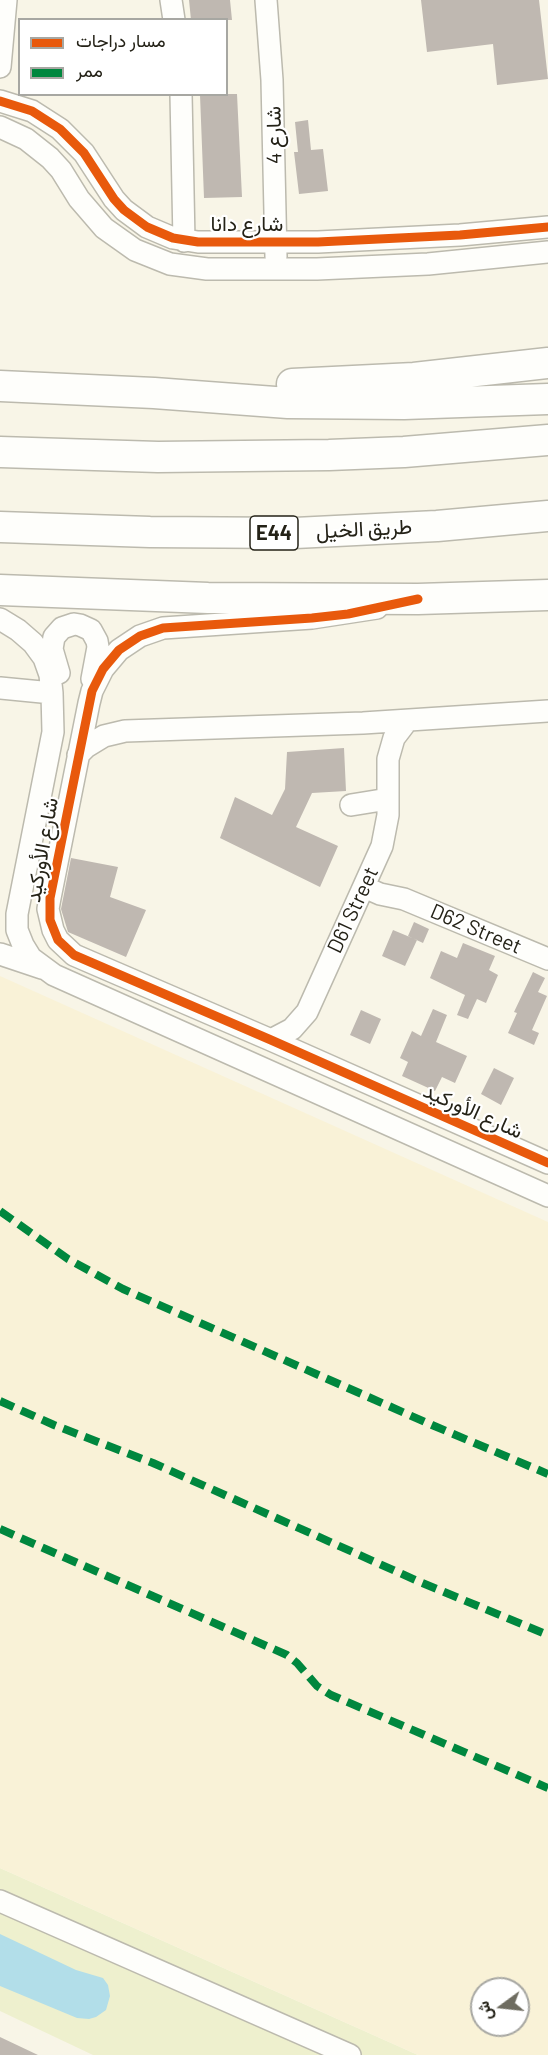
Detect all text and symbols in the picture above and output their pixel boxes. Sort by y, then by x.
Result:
legend [18,18,228,96]
text: مسار دراجات [76,29,166,51]
text: ممر [76,59,103,81]
street label: شارع 4 [261,106,287,164]
street label: شارع دانا [211,211,283,237]
street label: طريق الخيل [315,514,413,544]
road number: E44 [250,516,298,550]
street label: شارع الأوركيد [20,796,64,904]
street label: D61 Street [322,863,384,957]
street label: D62 Street [427,899,525,959]
street label: شارع الأوركيد [419,1078,527,1144]
north arrow [470,1977,530,2037]
text: ش [472,2000,496,2023]

